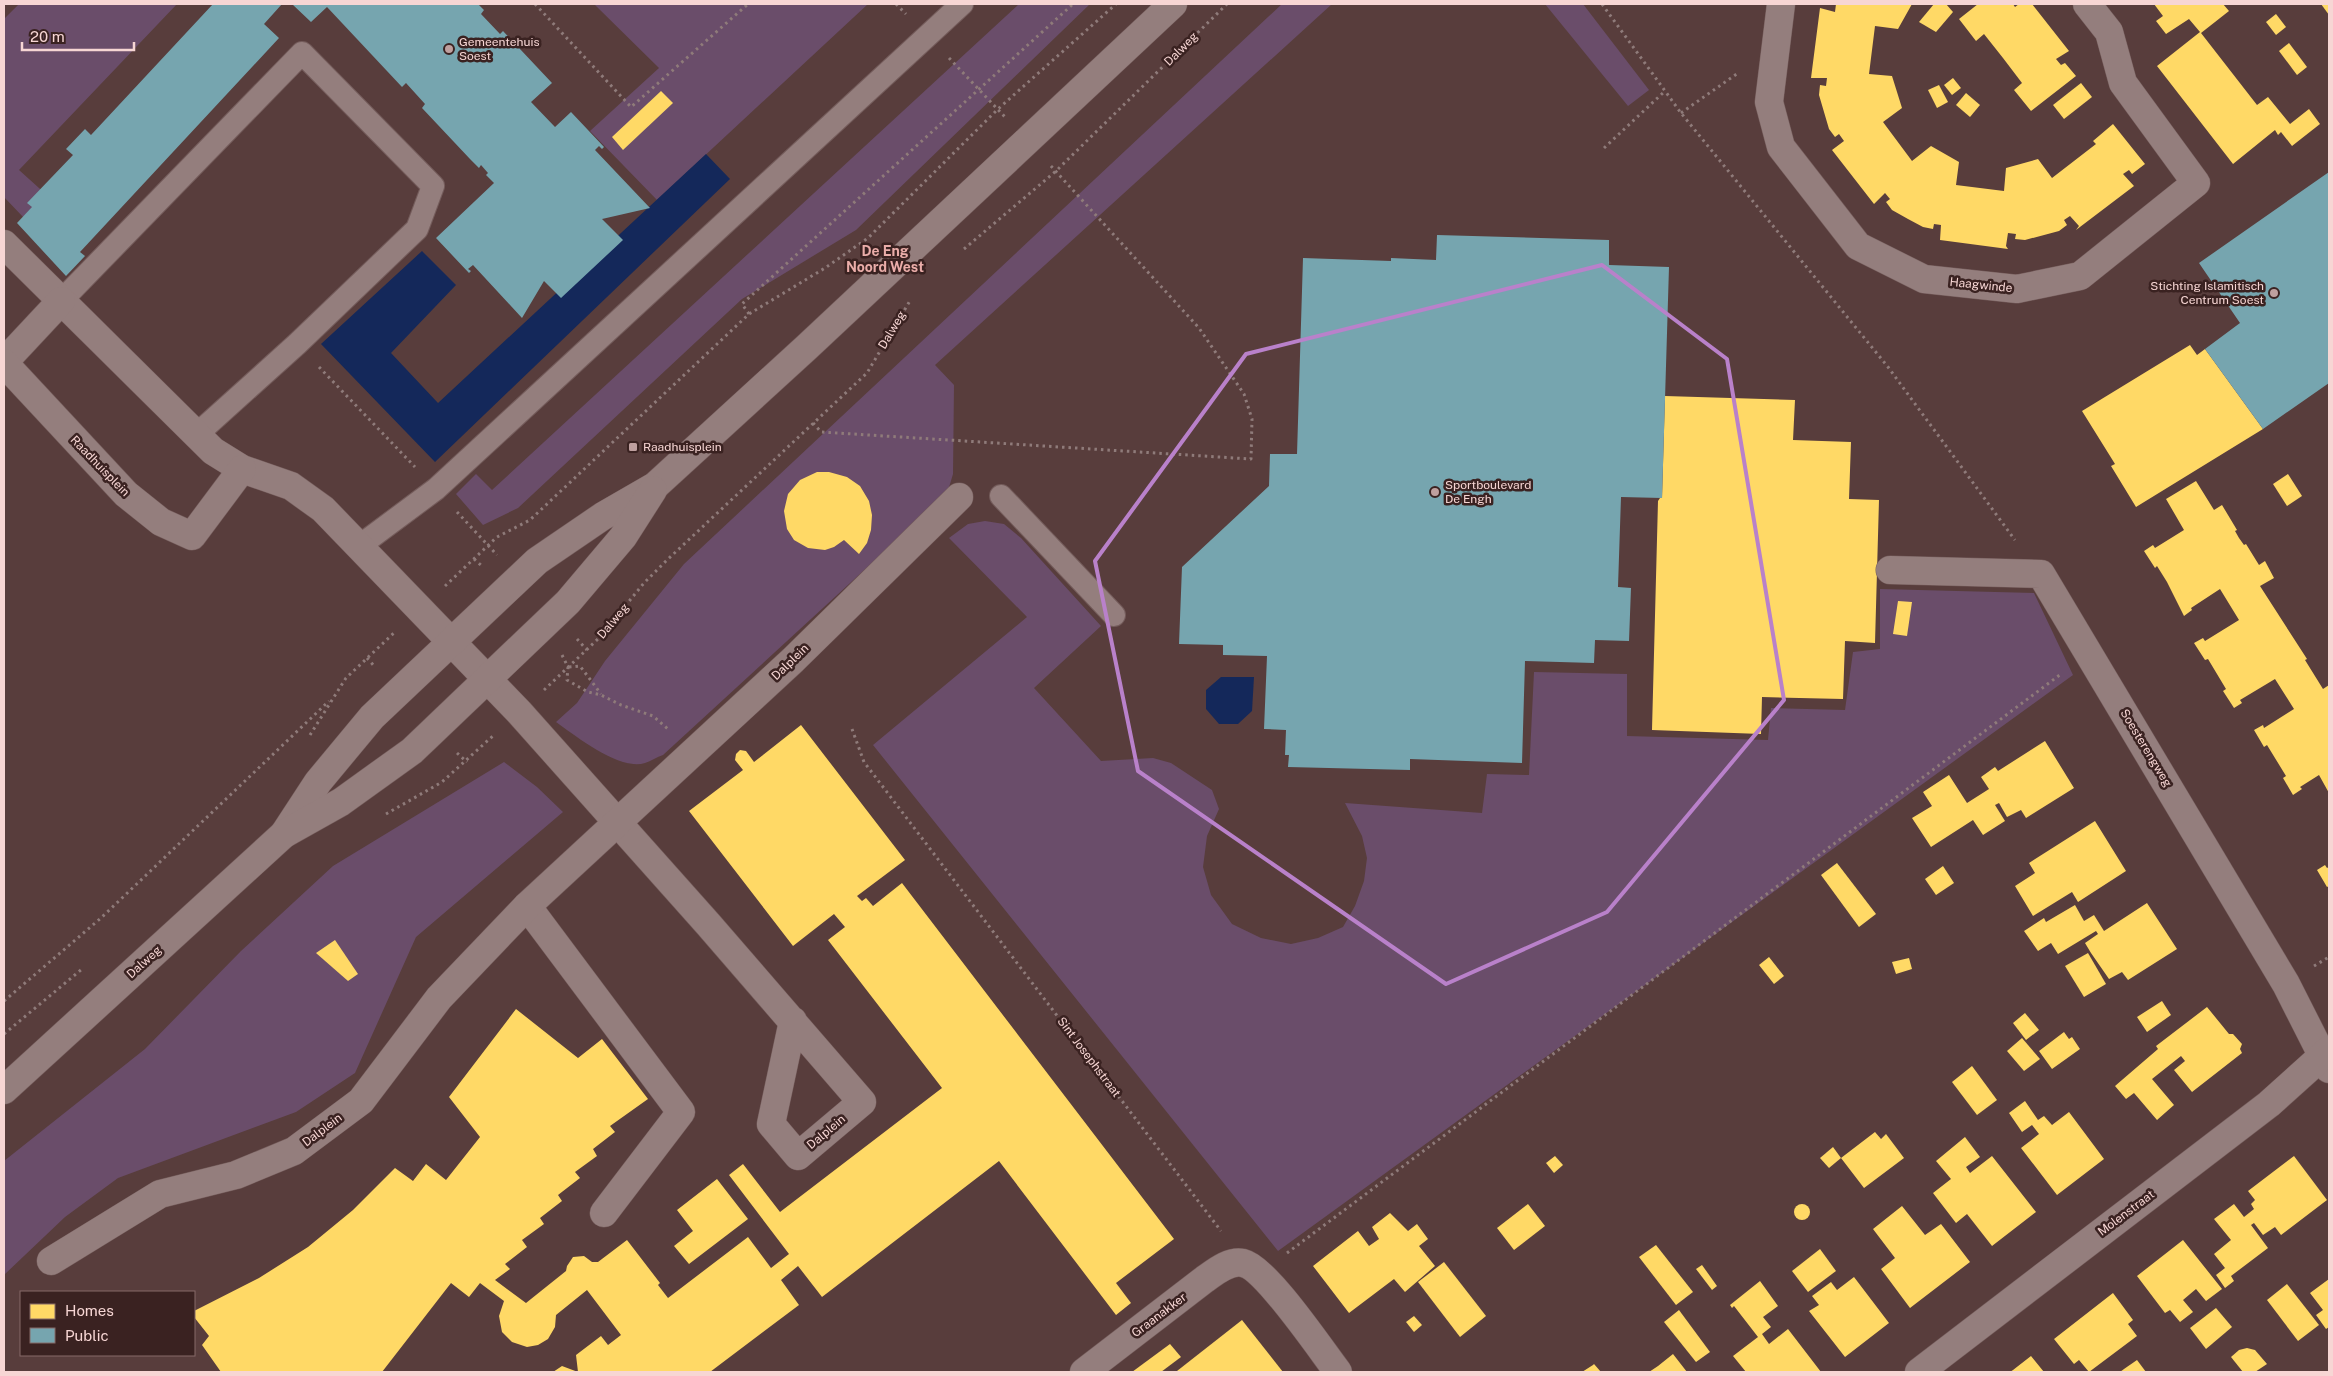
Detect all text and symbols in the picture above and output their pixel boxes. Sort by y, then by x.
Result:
scale bar [22,20,135,52]
text: 20 m [30,28,65,45]
street label: Dalweg [1161,29,1201,69]
place label: Gemeentehuis Soest [459,35,540,63]
marker: Gemeentehuis Soest [443,43,455,55]
district label: De Eng Noord West [846,243,924,275]
street label: Haagwinde [1949,275,2013,295]
place label: Stichting Islamitisch Centrum Soest [2150,279,2264,307]
marker: Stichting Islamitisch Centrum Soest [2268,287,2280,299]
street label: Dalweg [875,308,909,352]
street label: Raadhuisplein [68,433,132,499]
place label: Raadhuisplein [643,440,722,454]
marker: Raadhuisplein [627,441,639,453]
place label: Sportboulevard De Engh [1445,478,1531,506]
marker: Sportboulevard De Engh [1429,486,1441,498]
street label: Dalweg [594,600,632,642]
street label: Dalplein [769,641,811,683]
street label: Soesterengweg [2117,707,2175,789]
street label: Dalweg [124,943,164,981]
street label: Sint Josephstraat [1054,1014,1124,1100]
street label: Dalplein [299,1111,345,1149]
street label: Dalplein [804,1112,848,1152]
street label: Molenstraat [2095,1187,2157,1239]
street label: Graanakker [1129,1290,1189,1340]
legend [20,1291,195,1356]
text: Homes [65,1302,114,1319]
text: Public [65,1327,109,1344]

